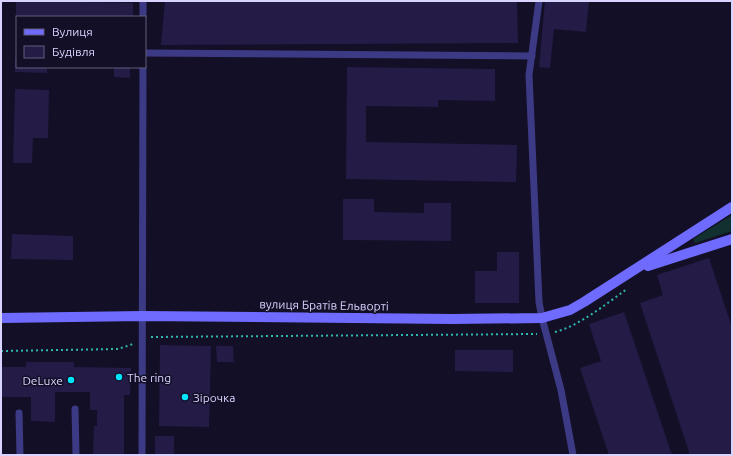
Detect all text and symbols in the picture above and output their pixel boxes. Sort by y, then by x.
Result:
legend [16,16,146,68]
text: Вулиця [52,25,93,38]
text: Будівля [52,45,95,58]
street label: вулиця Братів Ельворті [259,297,389,313]
place label: The ring [127,371,171,384]
marker: The ring [114,372,124,382]
place label: DeLuxe [22,374,63,387]
marker: DeLuxe [66,375,76,385]
place label: Зірочка [193,391,235,404]
marker: Зірочка [180,392,190,402]

